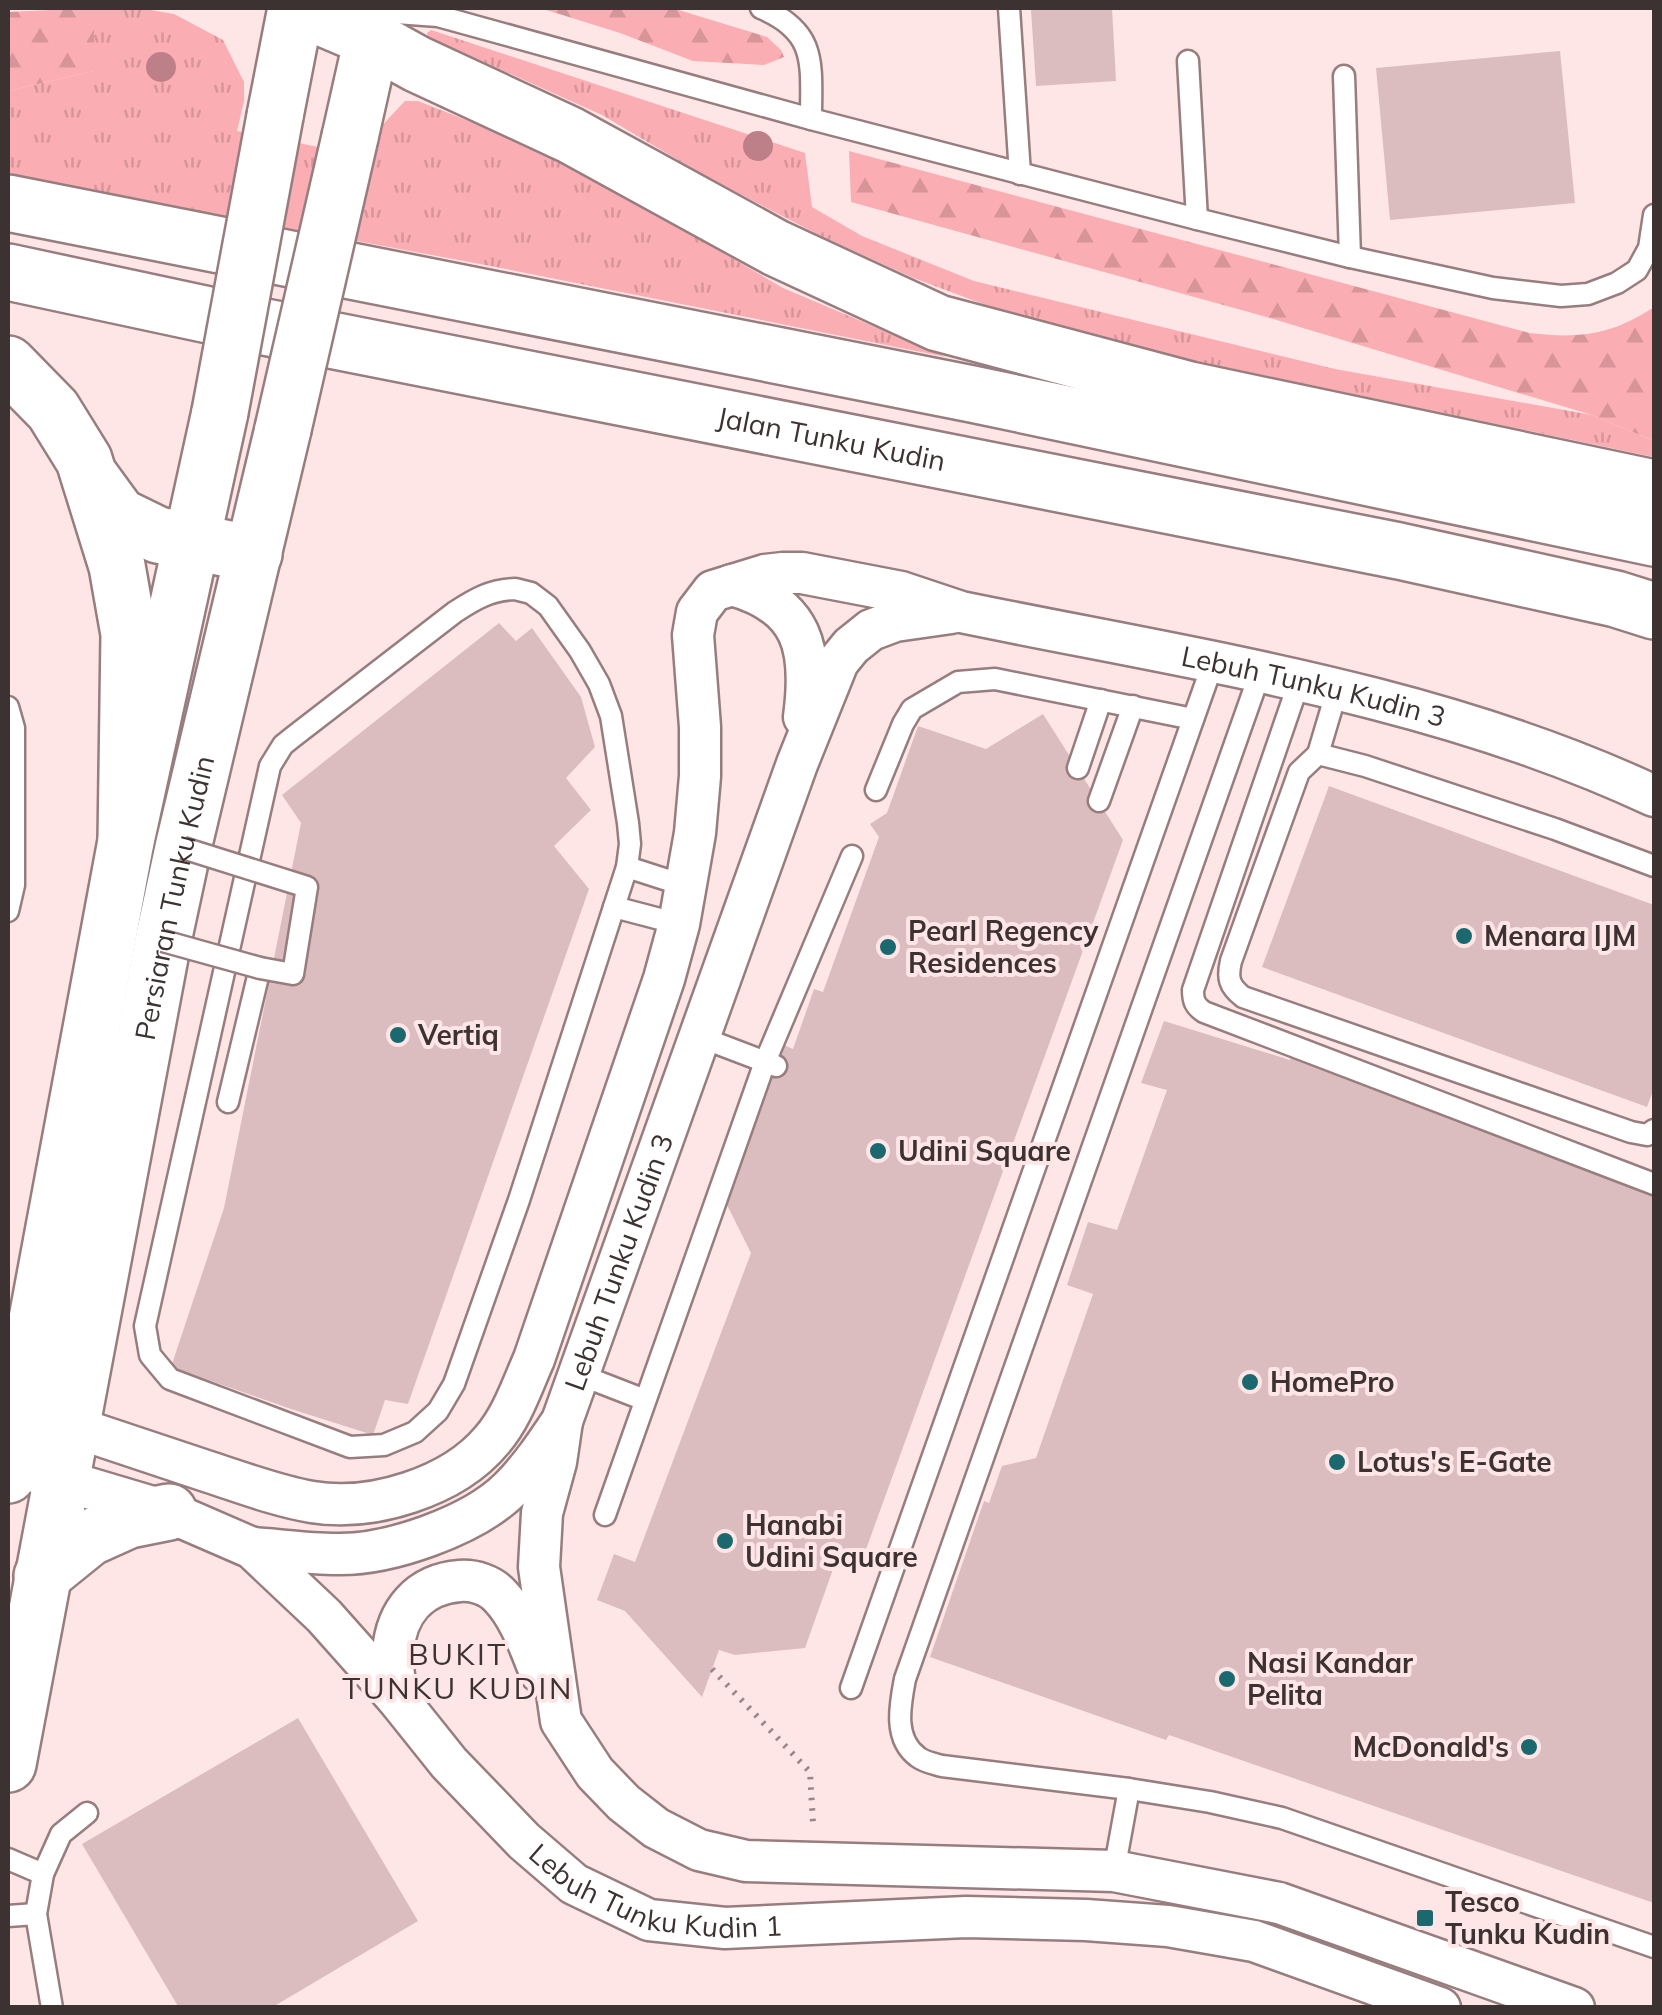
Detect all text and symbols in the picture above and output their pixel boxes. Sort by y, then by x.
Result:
street label: Jalan Tunku Kudin [714,399,949,478]
street label: Lebuh Tunku Kudin 3 [1178,638,1450,734]
street label: Persiaran Tunku Kudin [127,752,221,1043]
place label: Pearl Regency Residences [908,913,1099,980]
place label: Menara IJM [1484,918,1636,953]
marker: Menara IJM [1453,925,1475,947]
marker: Pearl Regency Residences [877,936,899,958]
place label: Vertiq [417,1017,499,1052]
marker: Vertiq [387,1024,409,1046]
street label: Lebuh Tunku Kudin 3 [556,1129,680,1395]
place label: Udini Square [898,1133,1071,1168]
marker: Udini Square [867,1140,889,1162]
place label: HomePro [1270,1364,1395,1399]
marker: HomePro [1239,1371,1261,1393]
place label: Lotus's E-Gate [1357,1444,1552,1479]
marker: Lotus's E-Gate [1326,1451,1348,1473]
place label: Hanabi Udini Square [745,1507,918,1574]
marker: Hanabi Udini Square [714,1530,736,1552]
district label: BUKIT TUNKU KUDIN [342,1635,574,1707]
place label: Nasi Kandar Pelita [1247,1645,1413,1712]
marker: Nasi Kandar Pelita [1216,1668,1238,1690]
place label: McDonald's [1353,1729,1509,1764]
marker: McDonald's [1518,1736,1540,1758]
street label: Lebuh Tunku Kudin 1 [522,1836,783,1945]
place label: Tesco Tunku Kudin [1445,1884,1610,1951]
marker: Tesco Tunku Kudin [1414,1907,1436,1929]

